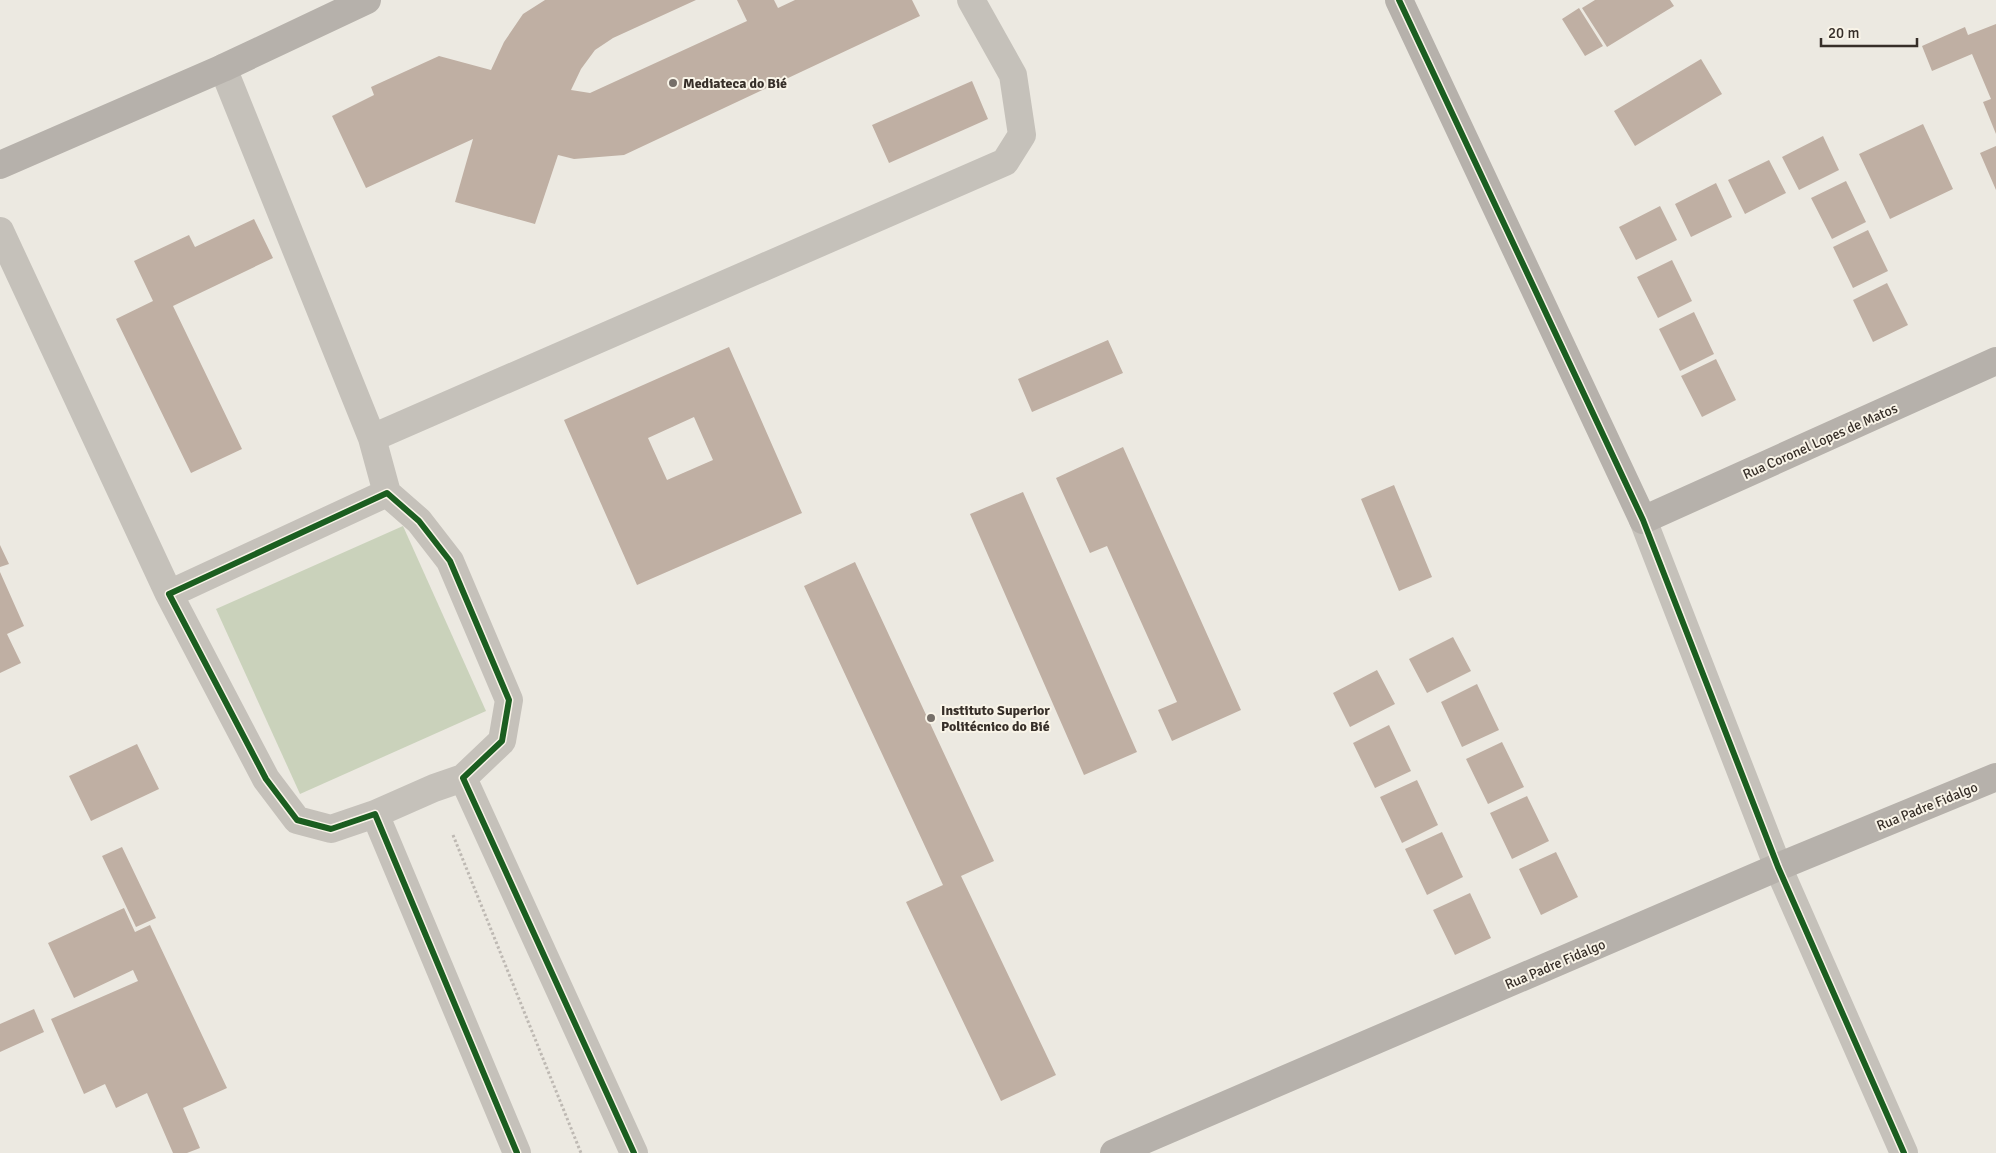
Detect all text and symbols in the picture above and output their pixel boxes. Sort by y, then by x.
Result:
scale bar [1821,15,1917,47]
text: 20 m [1828,24,1859,42]
place label: Mediateca do Bié [683,75,787,92]
marker: Mediateca do Bié [667,77,679,89]
street label: Rua Coronel Lopes de Matos [1740,400,1900,483]
place label: Instituto Superior Politécnico do Bié [941,702,1050,735]
marker: Instituto Superior Politécnico do Bié [925,712,937,724]
street label: Rua Padre Fidalgo [1874,778,1980,834]
street label: Rua Padre Fidalgo [1502,936,1608,993]

